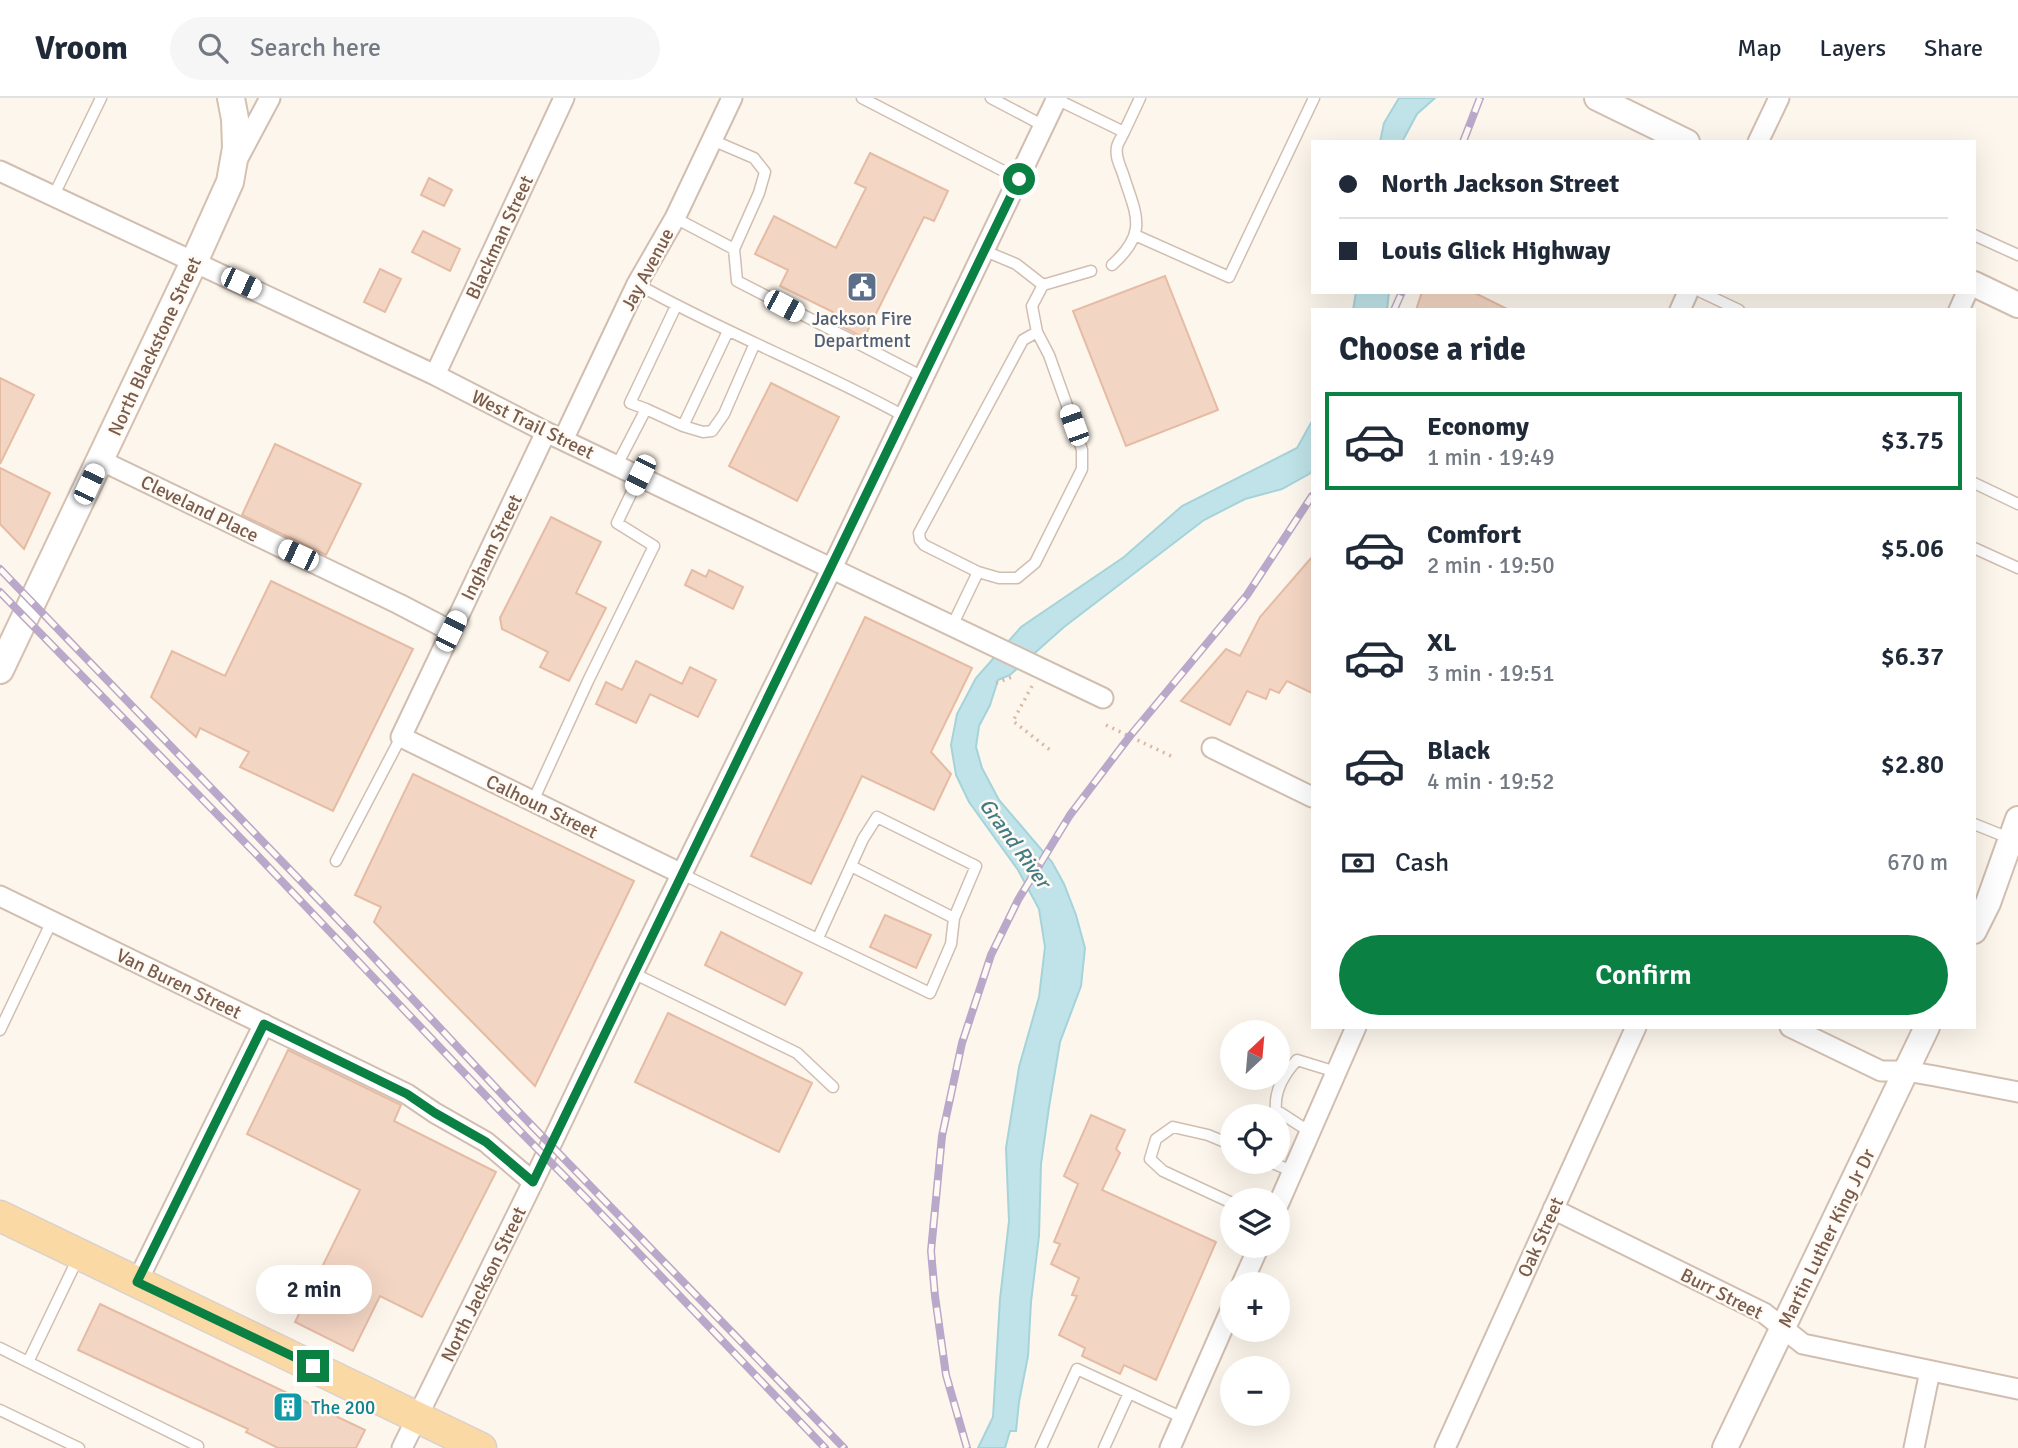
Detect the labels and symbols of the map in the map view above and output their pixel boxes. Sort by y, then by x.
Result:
route start [1003,163,1035,195]
street label: Blackman Street [461,171,539,303]
street label: Jay Avenue [616,224,680,315]
street label: North Blackstone Street [103,253,207,440]
car [218,265,265,301]
public building icon: Jackson Fire Department [845,270,879,304]
car [761,287,808,325]
place label: Jackson Fire Department [812,307,912,353]
street label: West Trail Street [467,385,598,465]
car [1057,402,1092,448]
car [622,452,659,498]
car [71,461,108,507]
street label: Cleveland Place [137,470,262,548]
street label: Ingham Street [456,490,528,604]
car [275,537,322,573]
car [433,608,470,654]
street label: Calhoun Street [482,770,602,844]
water label: Grand River [974,793,1058,896]
street label: Van Buren Street [112,943,245,1025]
north arrow [1220,1020,1290,1090]
street label: Martin Luther King Jr Dr [1773,1145,1881,1332]
street label: Oak Street [1513,1193,1569,1281]
street label: North Jackson Street [436,1203,532,1366]
street label: Burr Street [1676,1263,1767,1325]
callout: 2 min [255,1264,371,1314]
route end [297,1350,329,1382]
building icon: The 200 [271,1390,305,1424]
place label: The 200 [311,1396,375,1420]

